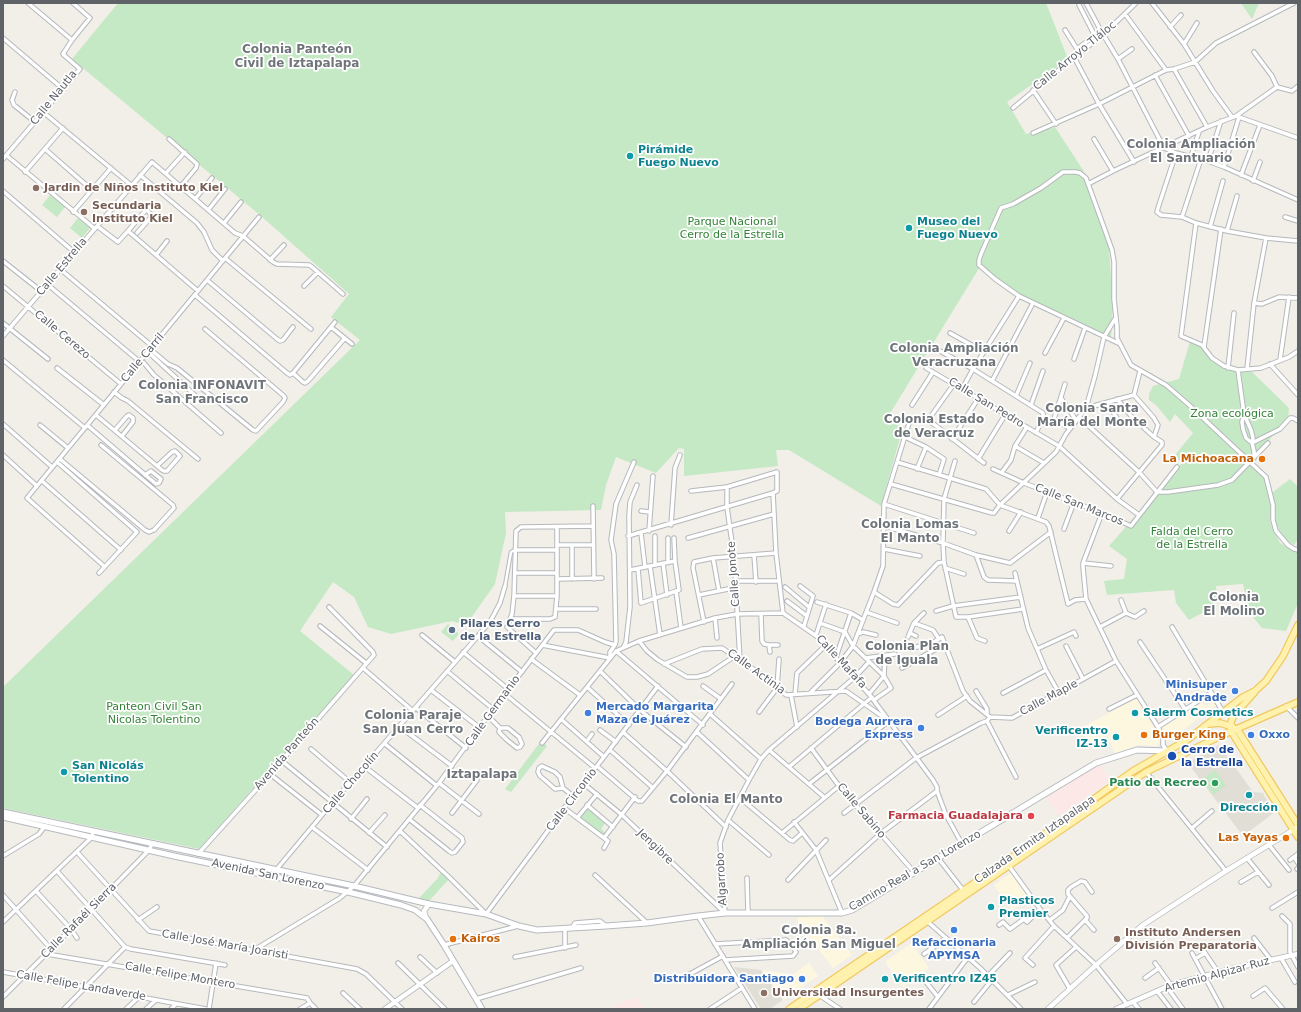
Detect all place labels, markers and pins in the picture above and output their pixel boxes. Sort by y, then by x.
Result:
place label: Pirámide Fuego Nuevo [638,143,719,169]
marker: Pirámide Fuego Nuevo [625,151,635,161]
place label: Jardin de Niños Instituto Kiel [44,181,223,195]
marker: Jardin de Niños Instituto Kiel [31,183,41,193]
place label: Secundaria Instituto Kiel [92,199,173,225]
marker: Secundaria Instituto Kiel [79,207,89,217]
place label: Museo del Fuego Nuevo [917,215,998,241]
marker: Museo del Fuego Nuevo [904,223,914,233]
place label: La Michoacana [1162,452,1254,466]
marker: La Michoacana [1257,454,1267,464]
place label: Pilares Cerro de la Estrella [460,617,541,643]
marker: Pilares Cerro de la Estrella [447,625,457,635]
place label: Minisuper Andrade [1166,678,1227,704]
marker: Minisuper Andrade [1230,686,1240,696]
place label: Mercado Margarita Maza de Juárez [596,700,714,726]
place label: Salerm Cosmetics [1143,706,1253,720]
marker: Mercado Margarita Maza de Juárez [583,708,593,718]
marker: Salerm Cosmetics [1130,708,1140,718]
place label: Bodega Aurrera Express [815,715,913,741]
marker: Bodega Aurrera Express [916,723,926,733]
place label: Verificentro IZ-13 [1035,724,1108,750]
place label: Burger King [1152,728,1226,742]
place label: Oxxo [1259,728,1290,742]
marker: Burger King [1139,730,1149,740]
marker: Oxxo [1246,730,1256,740]
marker: Verificentro IZ-13 [1111,732,1121,742]
place label: Cerro de la Estrella [1181,743,1243,769]
marker: Cerro de la Estrella [1166,750,1178,762]
place label: San Nicolás Tolentino [72,759,144,785]
marker: San Nicolás Tolentino [59,767,69,777]
place label: Patio de Recreo [1109,776,1207,790]
marker: Patio de Recreo [1210,778,1220,788]
marker: Dirección [1244,790,1254,800]
place label: Dirección [1220,801,1278,815]
place label: Farmacia Guadalajara [888,809,1023,823]
marker: Farmacia Guadalajara [1026,811,1036,821]
place label: Las Yayas [1218,831,1278,845]
marker: Las Yayas [1281,833,1291,843]
place label: Plasticos Premier [999,894,1054,920]
marker: Plasticos Premier [986,902,996,912]
marker: Refaccionaria APYMSA [949,925,959,935]
place label: Instituto Andersen División Preparatoria [1125,926,1257,952]
place label: Kairos [461,932,500,946]
marker: Kairos [448,934,458,944]
marker: Instituto Andersen División Preparatoria [1112,934,1122,944]
place label: Refaccionaria APYMSA [912,936,996,962]
place label: Distribuidora Santiago [653,972,794,986]
place label: Verificentro IZ45 [893,972,997,986]
marker: Distribuidora Santiago [797,974,807,984]
marker: Verificentro IZ45 [880,974,890,984]
place label: Universidad Insurgentes [772,986,924,1000]
marker: Universidad Insurgentes [759,988,769,998]

